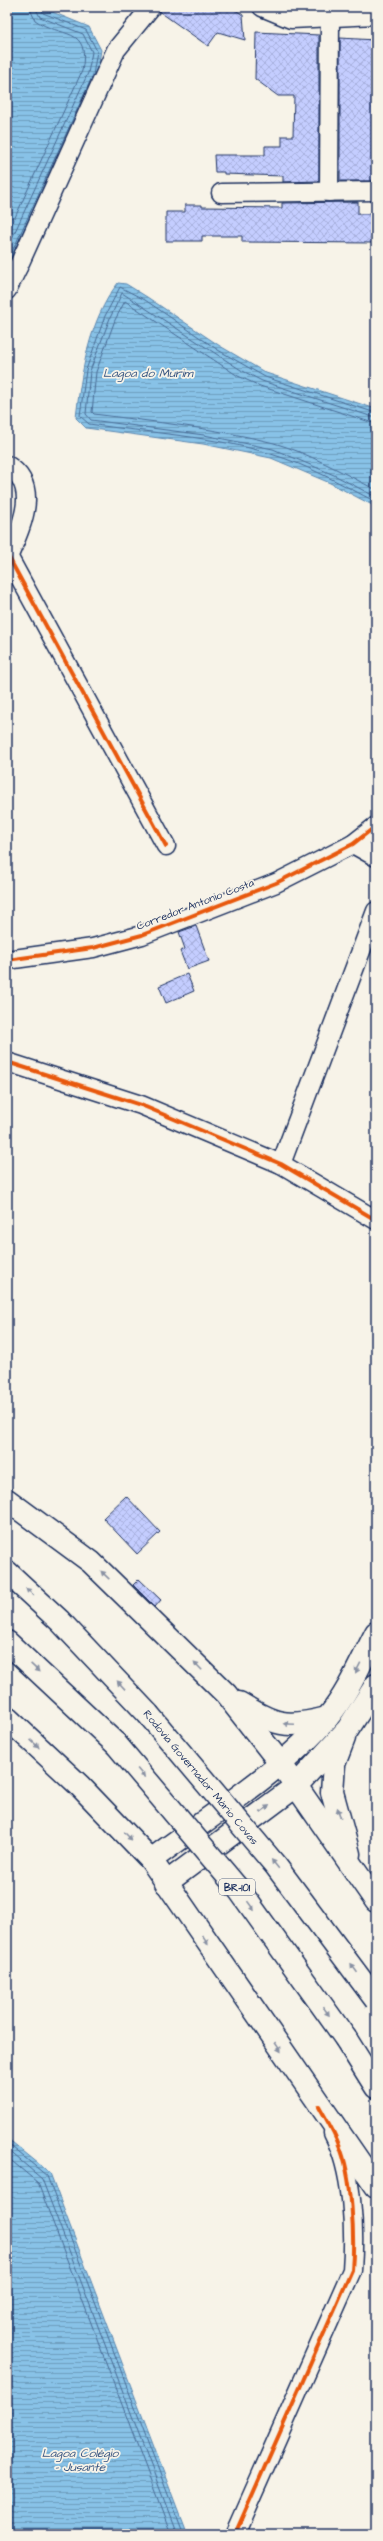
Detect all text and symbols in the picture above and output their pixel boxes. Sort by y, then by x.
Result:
water label: Lagoa do Murim [103,365,195,383]
street label: Corredor Antonio Costa [134,875,257,934]
one-way arrow [100,1571,110,1580]
one-way arrow [26,1588,35,1597]
one-way arrow [193,1661,203,1671]
one-way arrow [355,1662,361,1674]
one-way arrow [30,1664,41,1673]
one-way arrow [116,1680,126,1690]
street label: Rodovia Governador Mário Covas [140,1707,262,1848]
one-way arrow [282,1721,295,1727]
one-way arrow [30,1740,41,1749]
one-way arrow [136,1768,145,1779]
one-way arrow [259,1805,270,1813]
one-way arrow [335,1807,341,1819]
one-way arrow [123,1831,133,1841]
one-way arrow [271,1859,280,1870]
road number: BR-101 [219,1879,255,1895]
one-way arrow [247,1900,255,1911]
one-way arrow [201,1935,209,1945]
one-way arrow [350,1963,358,1974]
one-way arrow [322,2006,330,2017]
one-way arrow [275,2041,282,2053]
water label: Lagoa Colégio - Jusante [42,2445,120,2476]

